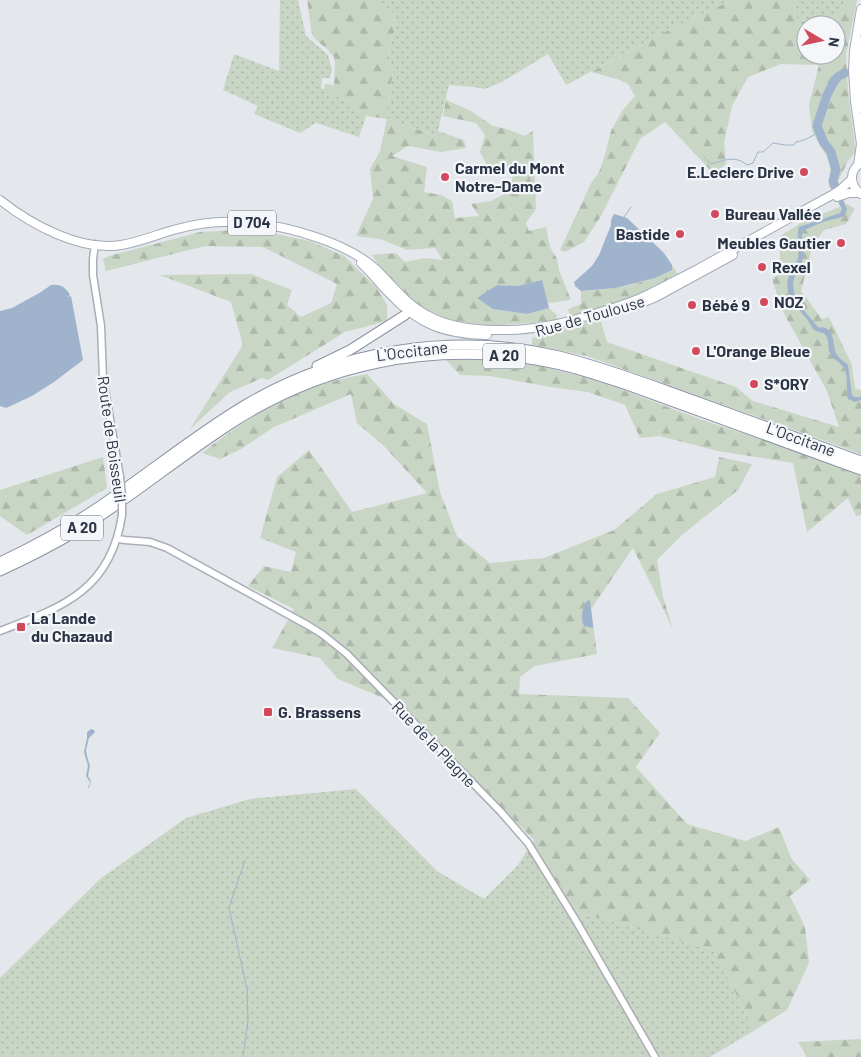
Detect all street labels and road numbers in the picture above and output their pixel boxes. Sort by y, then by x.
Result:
road number: D 704 [228,210,276,236]
street label: Rue de Toulouse [533,291,647,340]
street label: L'Occitane [375,337,449,364]
road number: A 20 [483,344,525,368]
street label: Route de Boisseuil [94,374,131,503]
street label: L'Occitane [764,417,838,460]
road number: A 20 [61,516,103,540]
street label: Rue de la Plagne [388,697,480,791]

